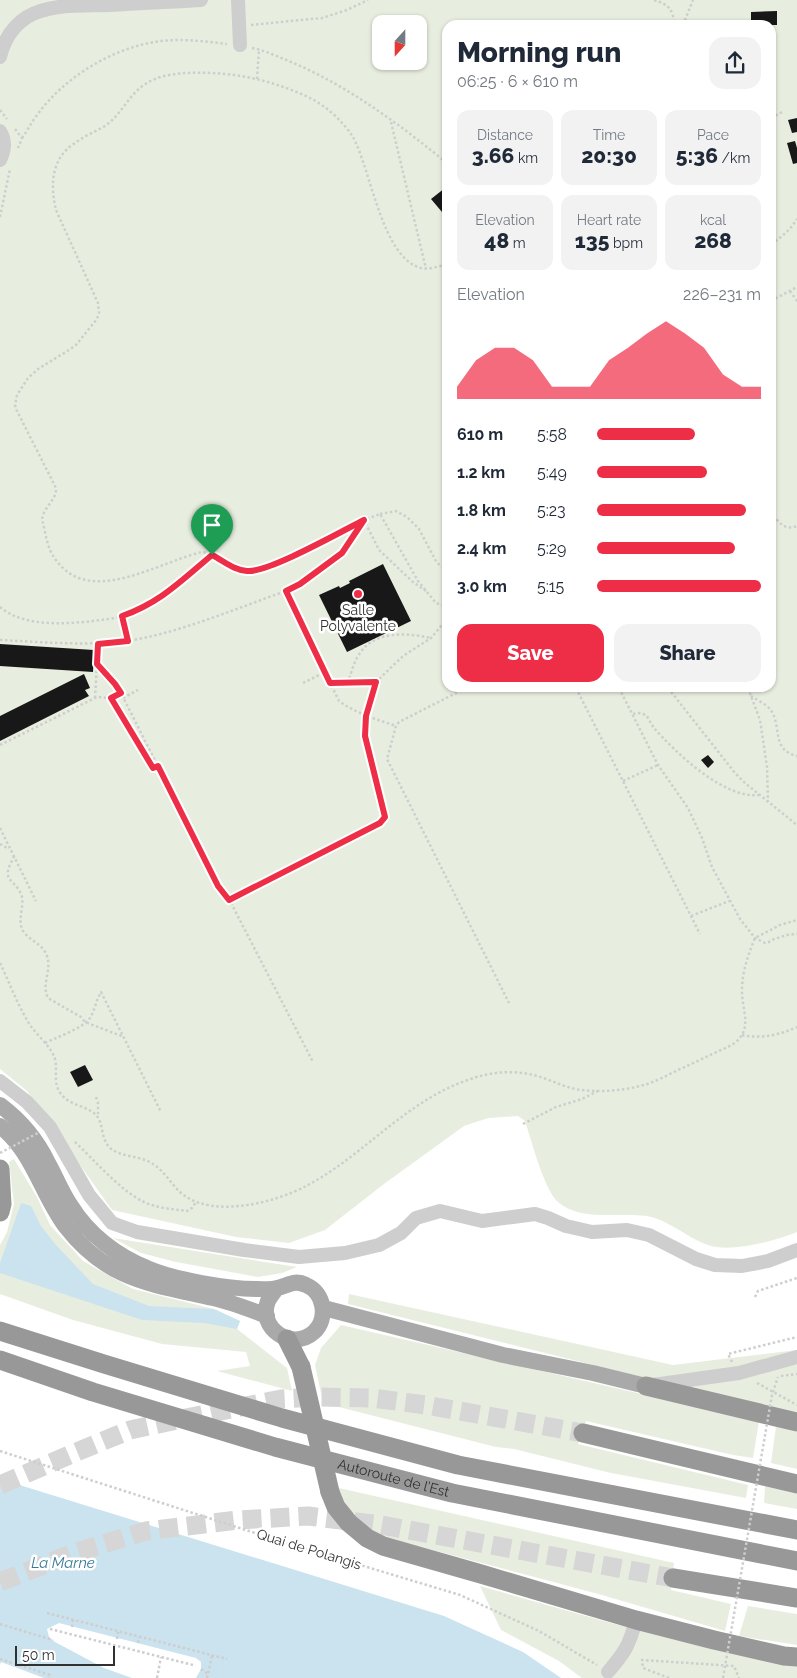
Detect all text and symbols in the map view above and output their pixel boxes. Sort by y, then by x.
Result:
north arrow [372,15,428,70]
map controls [372,15,427,70]
text: Morning run [457,36,621,69]
button: share [709,37,761,89]
text: 06:25 · 6 × 610 m [457,72,578,91]
text: Distance [477,127,533,143]
text: Time [593,127,625,143]
text: Pace [697,127,729,143]
text: 3.66 [472,143,514,168]
text: 20:30 [581,143,637,168]
text: 5:36 [676,143,718,168]
text: km [514,150,538,166]
text: /km [718,150,750,166]
text: Elevation [475,212,535,228]
text: Heart rate [577,212,641,228]
text: kcal [700,212,726,228]
text: 48 [484,228,509,253]
text: 135 [575,228,609,253]
text: 268 [694,228,732,253]
text: m [509,235,526,251]
text: bpm [609,235,643,251]
text: Elevation [457,285,525,304]
text: 226–231 m [683,285,761,304]
text: 610 m [457,425,503,444]
text: 5:58 [537,425,567,444]
text: 1.2 km [457,463,505,482]
text: 5:49 [537,463,567,482]
text: 1.8 km [457,501,506,520]
text: 5:23 [537,501,566,520]
pin [191,504,233,555]
icon: arrive [198,511,226,539]
text: 2.4 km [457,539,506,558]
text: 5:29 [537,539,566,558]
text: 3.0 km [457,577,507,596]
text: 5:15 [537,577,564,596]
marker: Salle Polyvalente [352,588,364,600]
place label: Salle Polyvalente [320,602,396,634]
button: Save [457,624,604,682]
button: Share [614,624,761,682]
street label: Autoroute de l’Est [336,1456,451,1500]
street label: Quai de Polangis [255,1525,363,1573]
water label: La Marne [31,1554,95,1572]
scale bar [15,1643,115,1666]
text: 50 m [22,1647,55,1663]

